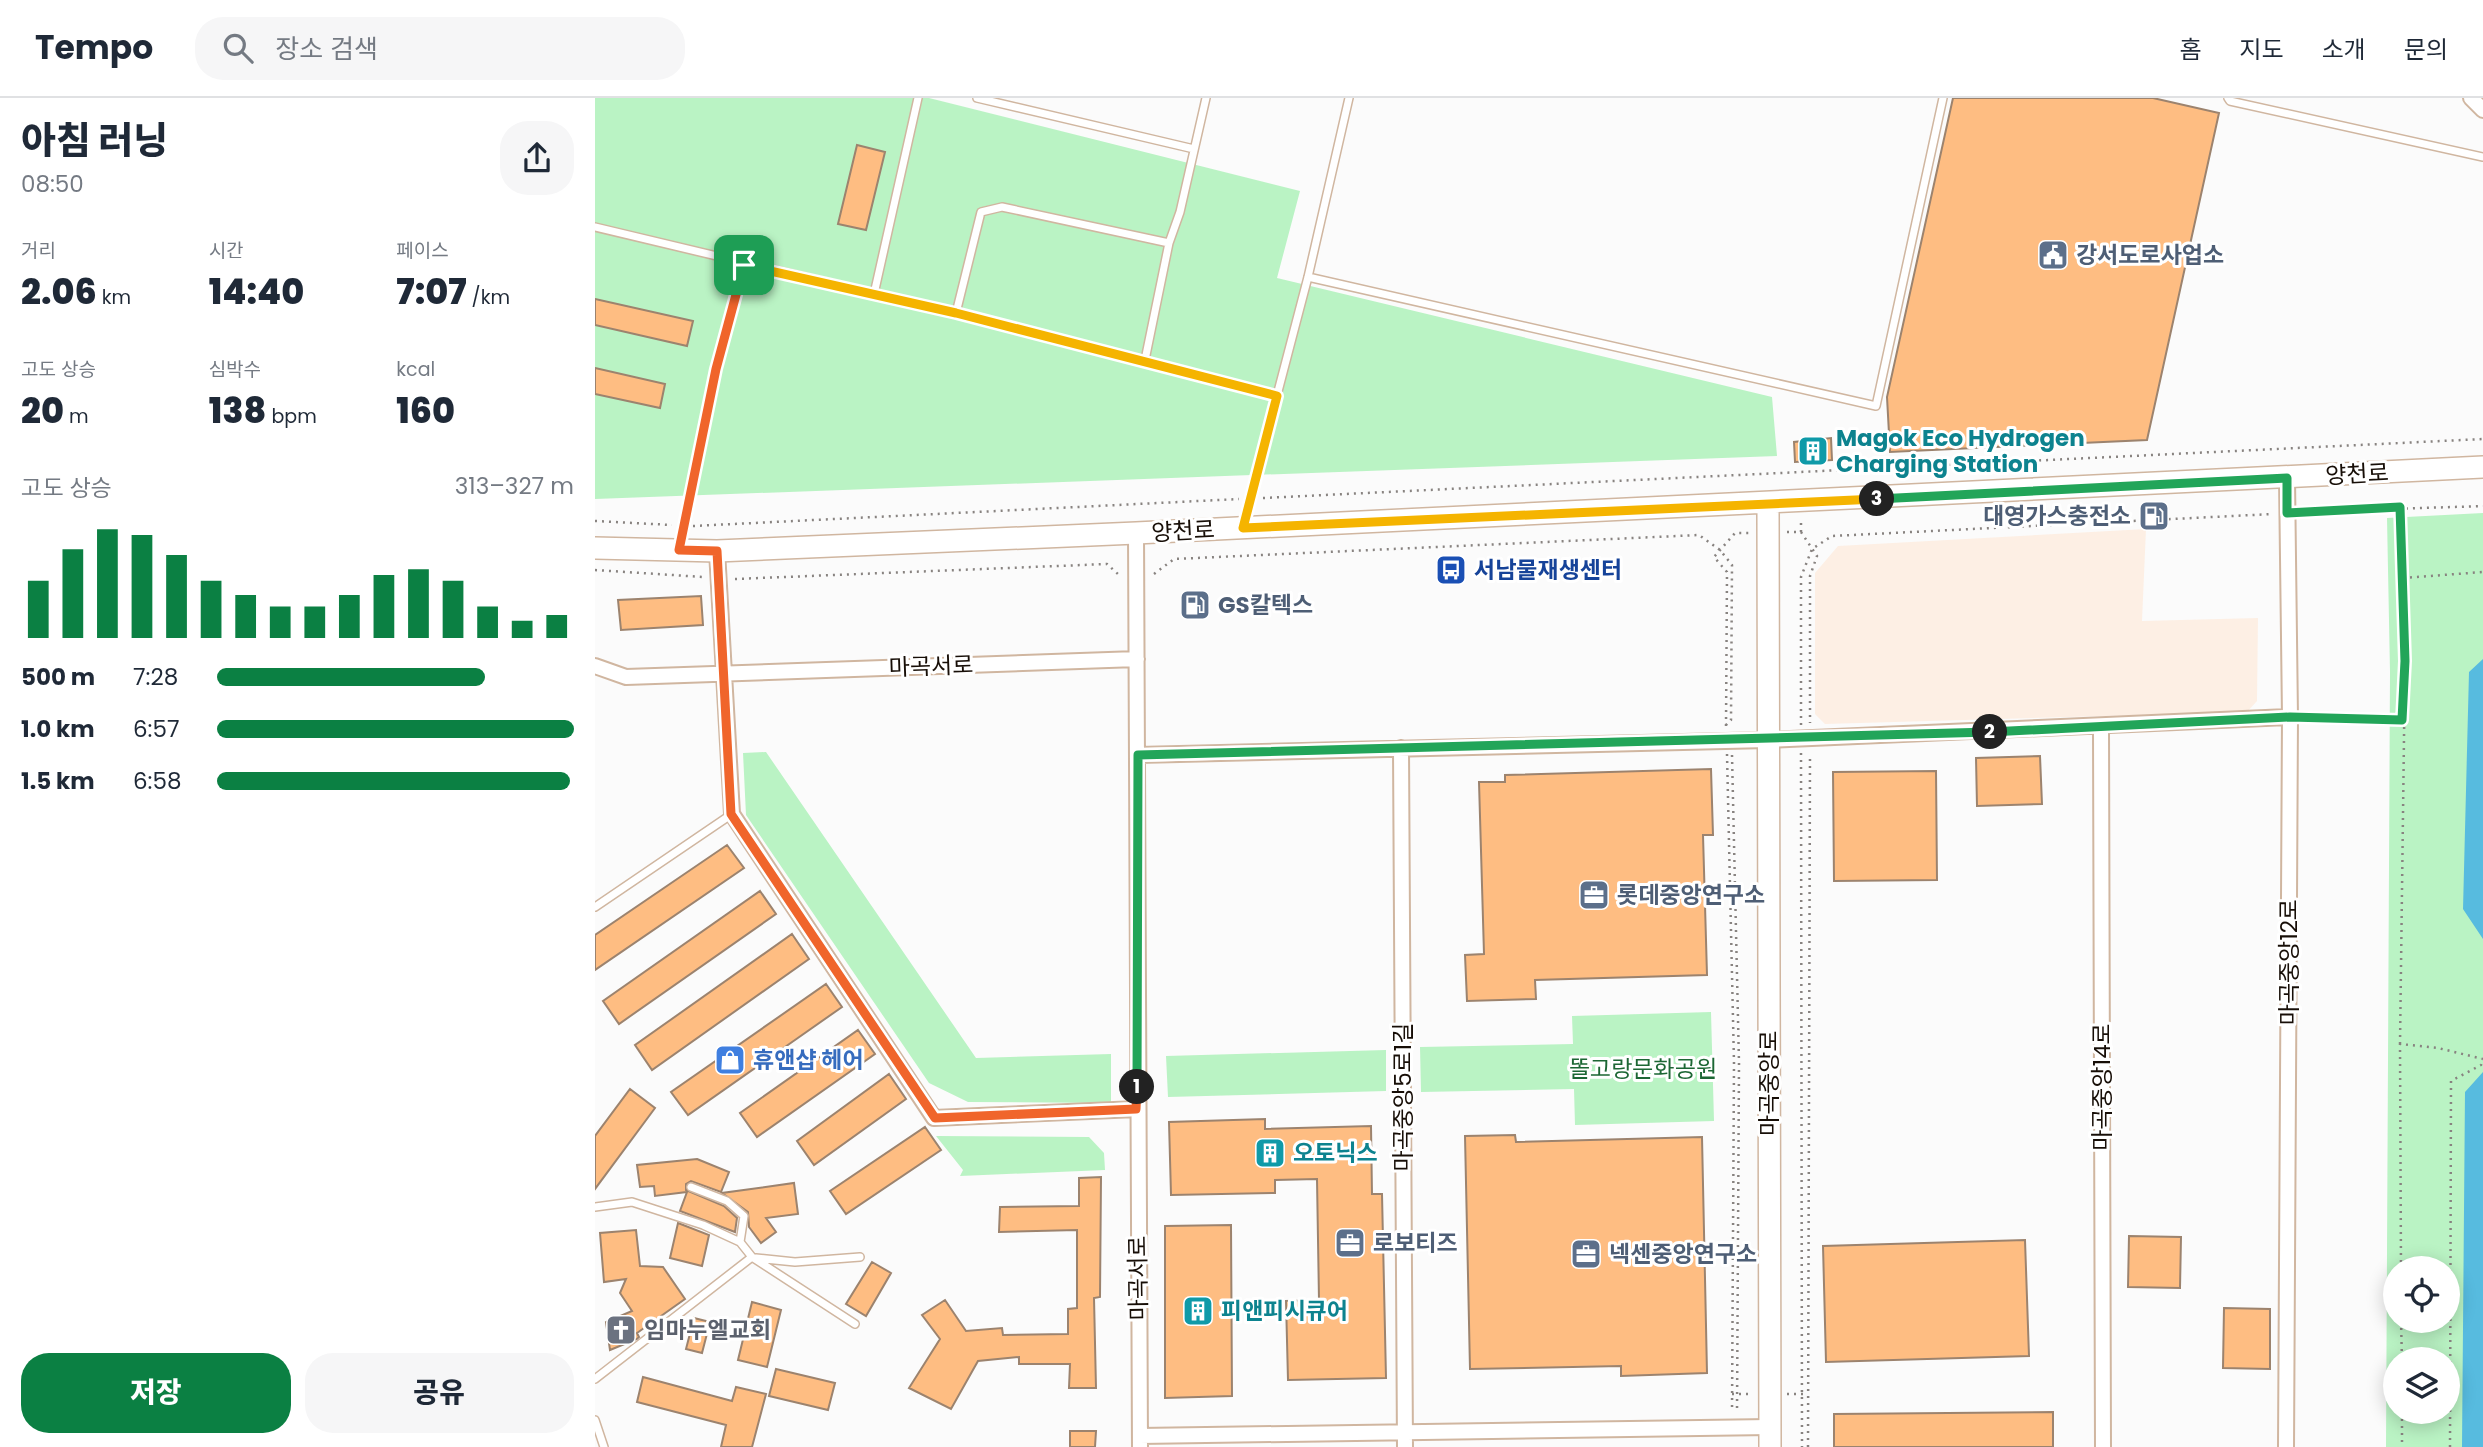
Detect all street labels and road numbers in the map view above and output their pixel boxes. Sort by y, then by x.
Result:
street label: 양천로 [2324,456,2390,492]
street label: 양천로 [1150,513,1216,549]
street label: 마곡서로 [888,649,974,683]
street label: 마곡중앙12로 [2273,899,2305,1025]
street label: 마곡중앙5로1길 [1387,1023,1419,1171]
street label: 마곡중앙14로 [2086,1023,2118,1151]
street label: 마곡중앙로 [1753,1030,1785,1136]
street label: 마곡서로 [1121,1235,1155,1321]

